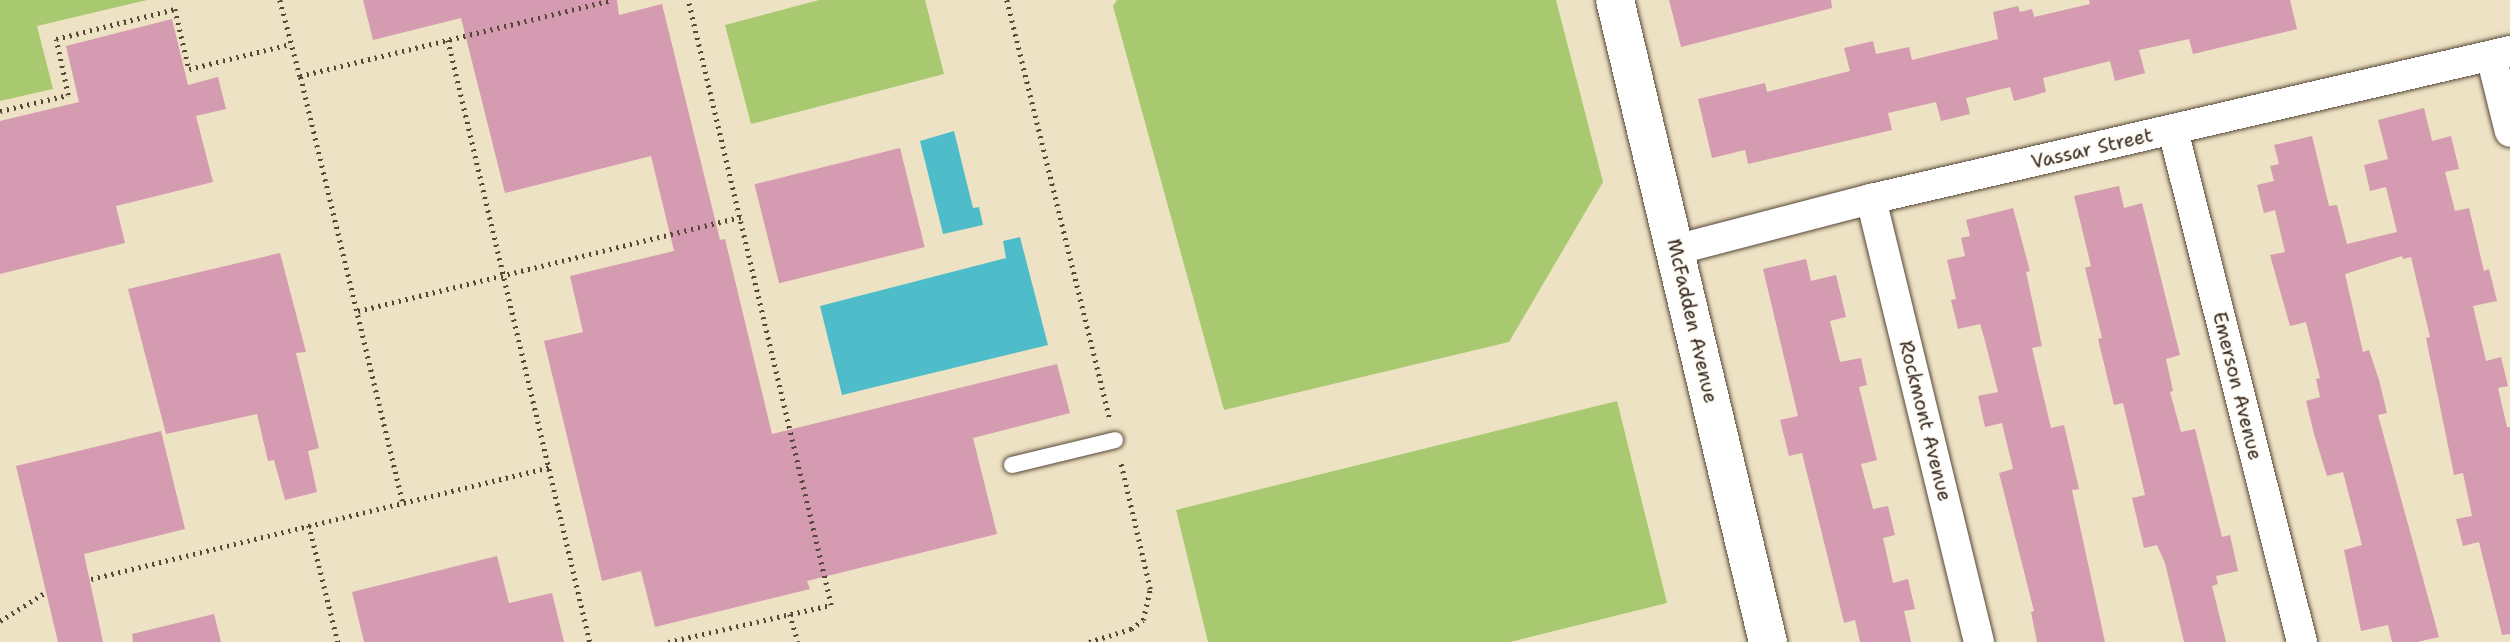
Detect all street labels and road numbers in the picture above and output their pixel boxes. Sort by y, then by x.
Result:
street label: Vassar Street [2029,124,2155,174]
street label: McFadden Avenue [1662,237,1722,405]
street label: Emerson Avenue [2208,310,2266,462]
street label: Rockmont Avenue [1894,338,1956,504]

